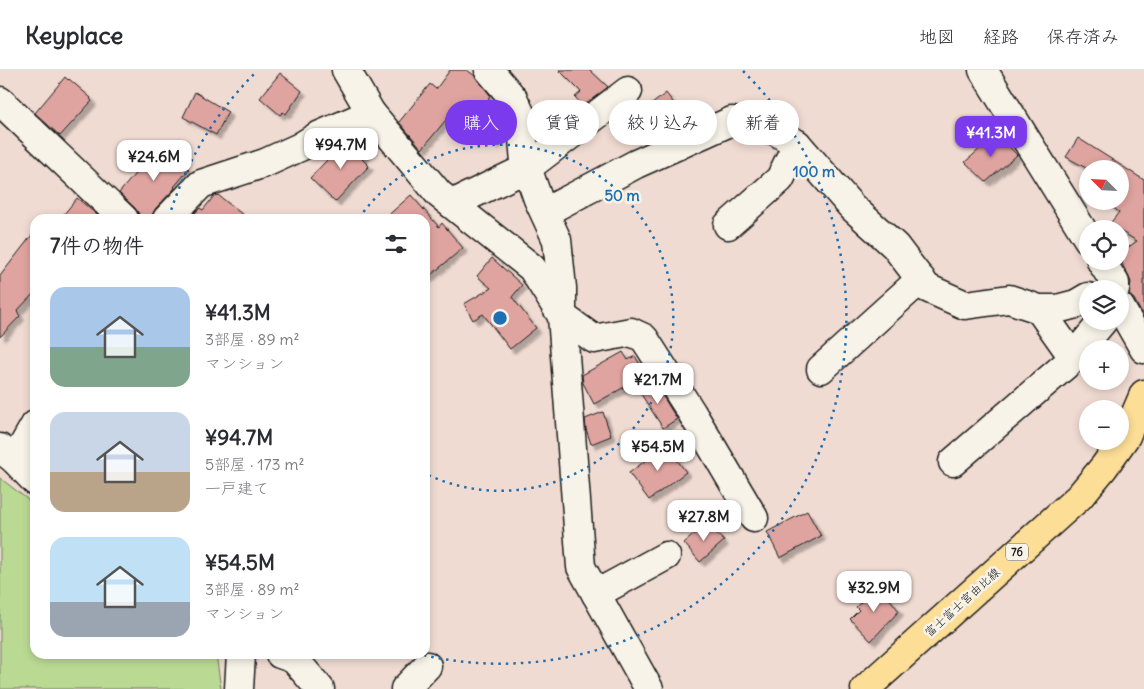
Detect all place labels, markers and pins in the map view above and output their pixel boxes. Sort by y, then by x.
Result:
pin: ¥41.3M [950,116,1032,158]
pin: ¥94.7M [300,128,382,170]
pin: ¥24.6M [113,140,195,182]
centre of rings [491,309,509,327]
pin: ¥21.7M [617,362,699,405]
pin: ¥54.5M [617,430,699,472]
pin: ¥27.8M [663,500,745,542]
pin: ¥32.9M [833,570,915,613]

